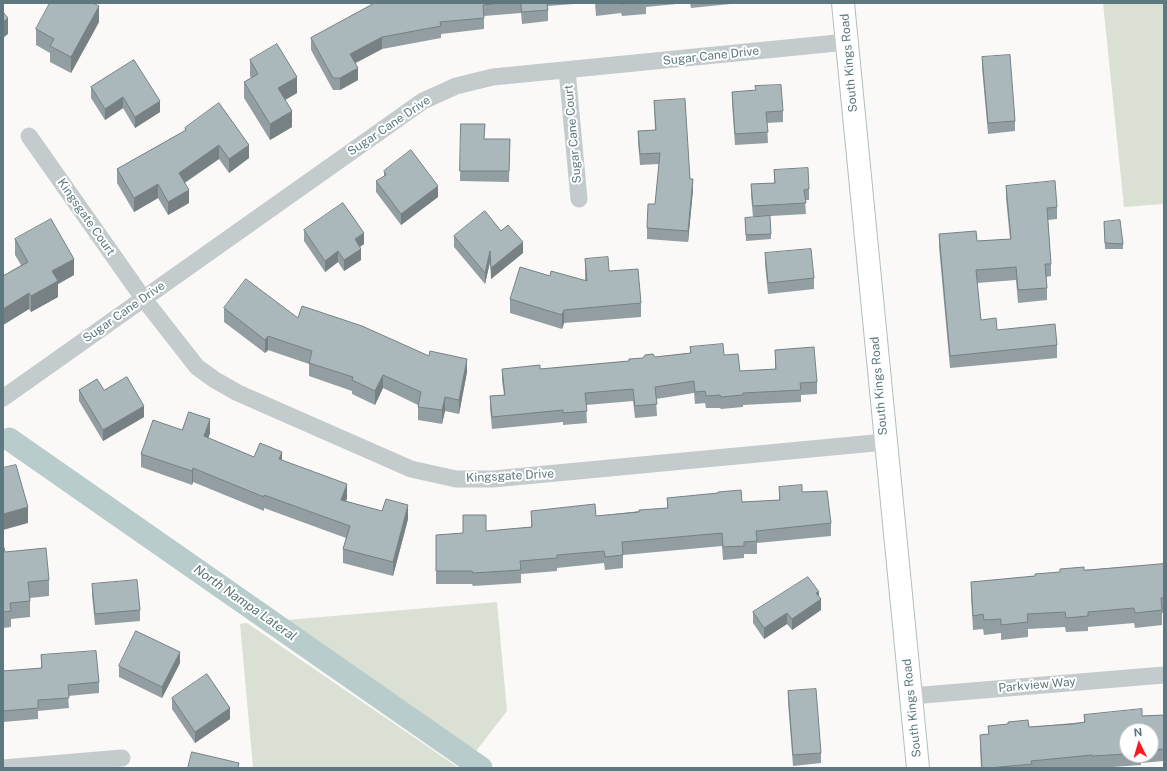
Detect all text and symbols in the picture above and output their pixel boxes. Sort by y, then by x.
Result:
street label: South Kings Road [838,13,860,113]
street label: Sugar Cane Drive [662,44,760,68]
street label: Sugar Cane Court [562,84,584,184]
street label: Sugar Cane Drive [345,93,433,159]
street label: Kingsgate Court [54,176,118,258]
street label: Sugar Cane Drive [80,278,168,346]
street label: South Kings Road [868,336,890,436]
street label: Kingsgate Drive [466,467,554,485]
water label: North Nampa Lateral [191,562,299,644]
street label: South Kings Road [900,658,924,758]
street label: Parkview Way [998,674,1076,696]
north arrow [1119,723,1159,763]
text: N [1133,726,1143,738]

